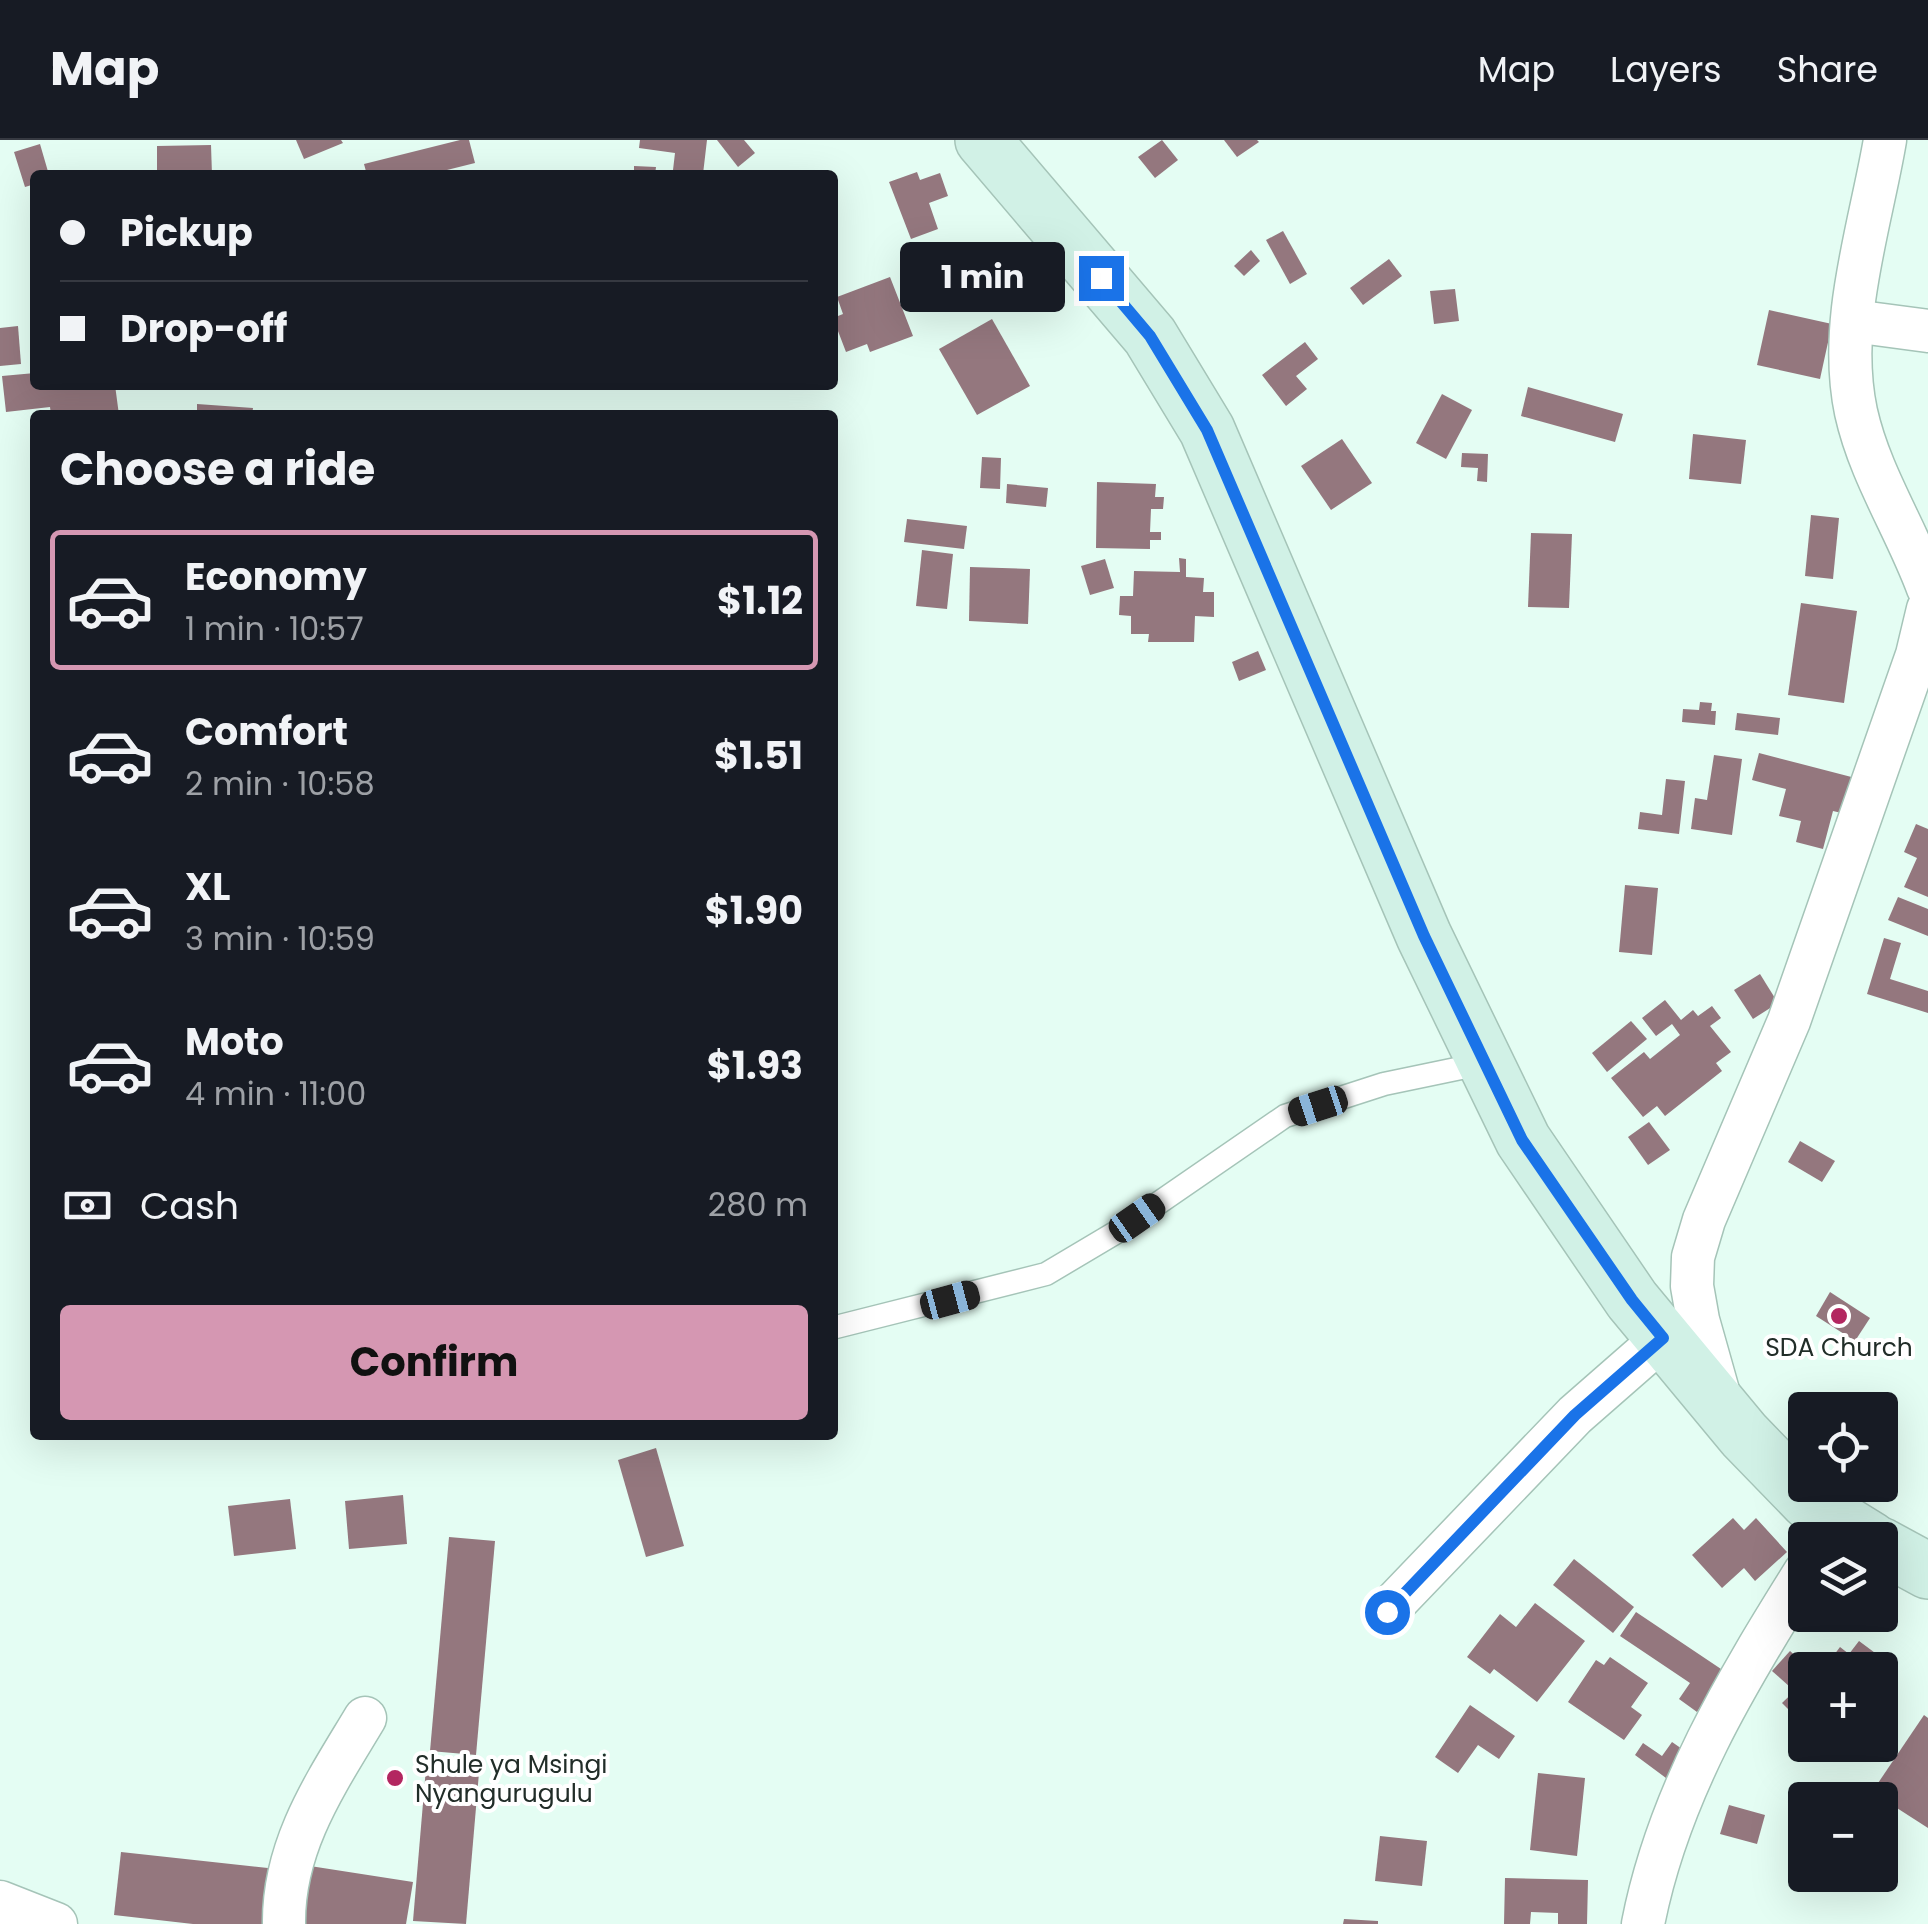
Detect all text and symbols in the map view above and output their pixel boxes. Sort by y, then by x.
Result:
text: Map [50,35,159,102]
text: Map [1478,45,1555,94]
text: Layers [1610,45,1722,94]
text: Share [1777,45,1878,94]
text: Pickup [120,206,253,259]
callout: 1 min [901,243,1066,313]
text: 1 min [941,254,1024,299]
route end [1079,256,1124,301]
text: Drop-off [120,302,288,355]
text: Choose a ride [60,438,375,501]
text: Economy [185,550,367,603]
icon: car [65,555,155,645]
text: $1.12 [717,574,803,627]
text: 1 min · 10:57 [185,606,364,651]
text: Comfort [185,705,348,758]
icon: car [65,710,155,800]
text: $1.51 [714,729,803,782]
text: 2 min · 10:58 [185,761,375,806]
text: XL [185,860,230,913]
icon: car [65,865,155,955]
text: $1.90 [705,884,803,937]
text: 3 min · 10:59 [185,916,375,961]
text: Moto [185,1015,284,1068]
icon: car [65,1020,155,1110]
text: $1.93 [707,1039,803,1092]
text: 4 min · 11:00 [185,1071,366,1116]
car [1285,1082,1351,1130]
icon: cash [60,1178,115,1233]
text: Cash [140,1179,239,1232]
text: 280 m [708,1182,808,1227]
car [1104,1189,1170,1247]
car [917,1278,983,1322]
button: Confirm [60,1305,808,1420]
marker: SDA Church [1828,1305,1850,1327]
place label: SDA Church [1765,1330,1913,1365]
map controls [1788,1392,1898,1892]
button: locate [1788,1392,1898,1502]
button: layers [1788,1522,1898,1632]
route start [1365,1590,1410,1635]
button: + [1788,1652,1898,1762]
place label: Shule ya Msingi Nyangurugulu [415,1747,607,1811]
marker: Shule ya Msingi Nyangurugulu [384,1767,406,1789]
button: − [1788,1782,1898,1892]

